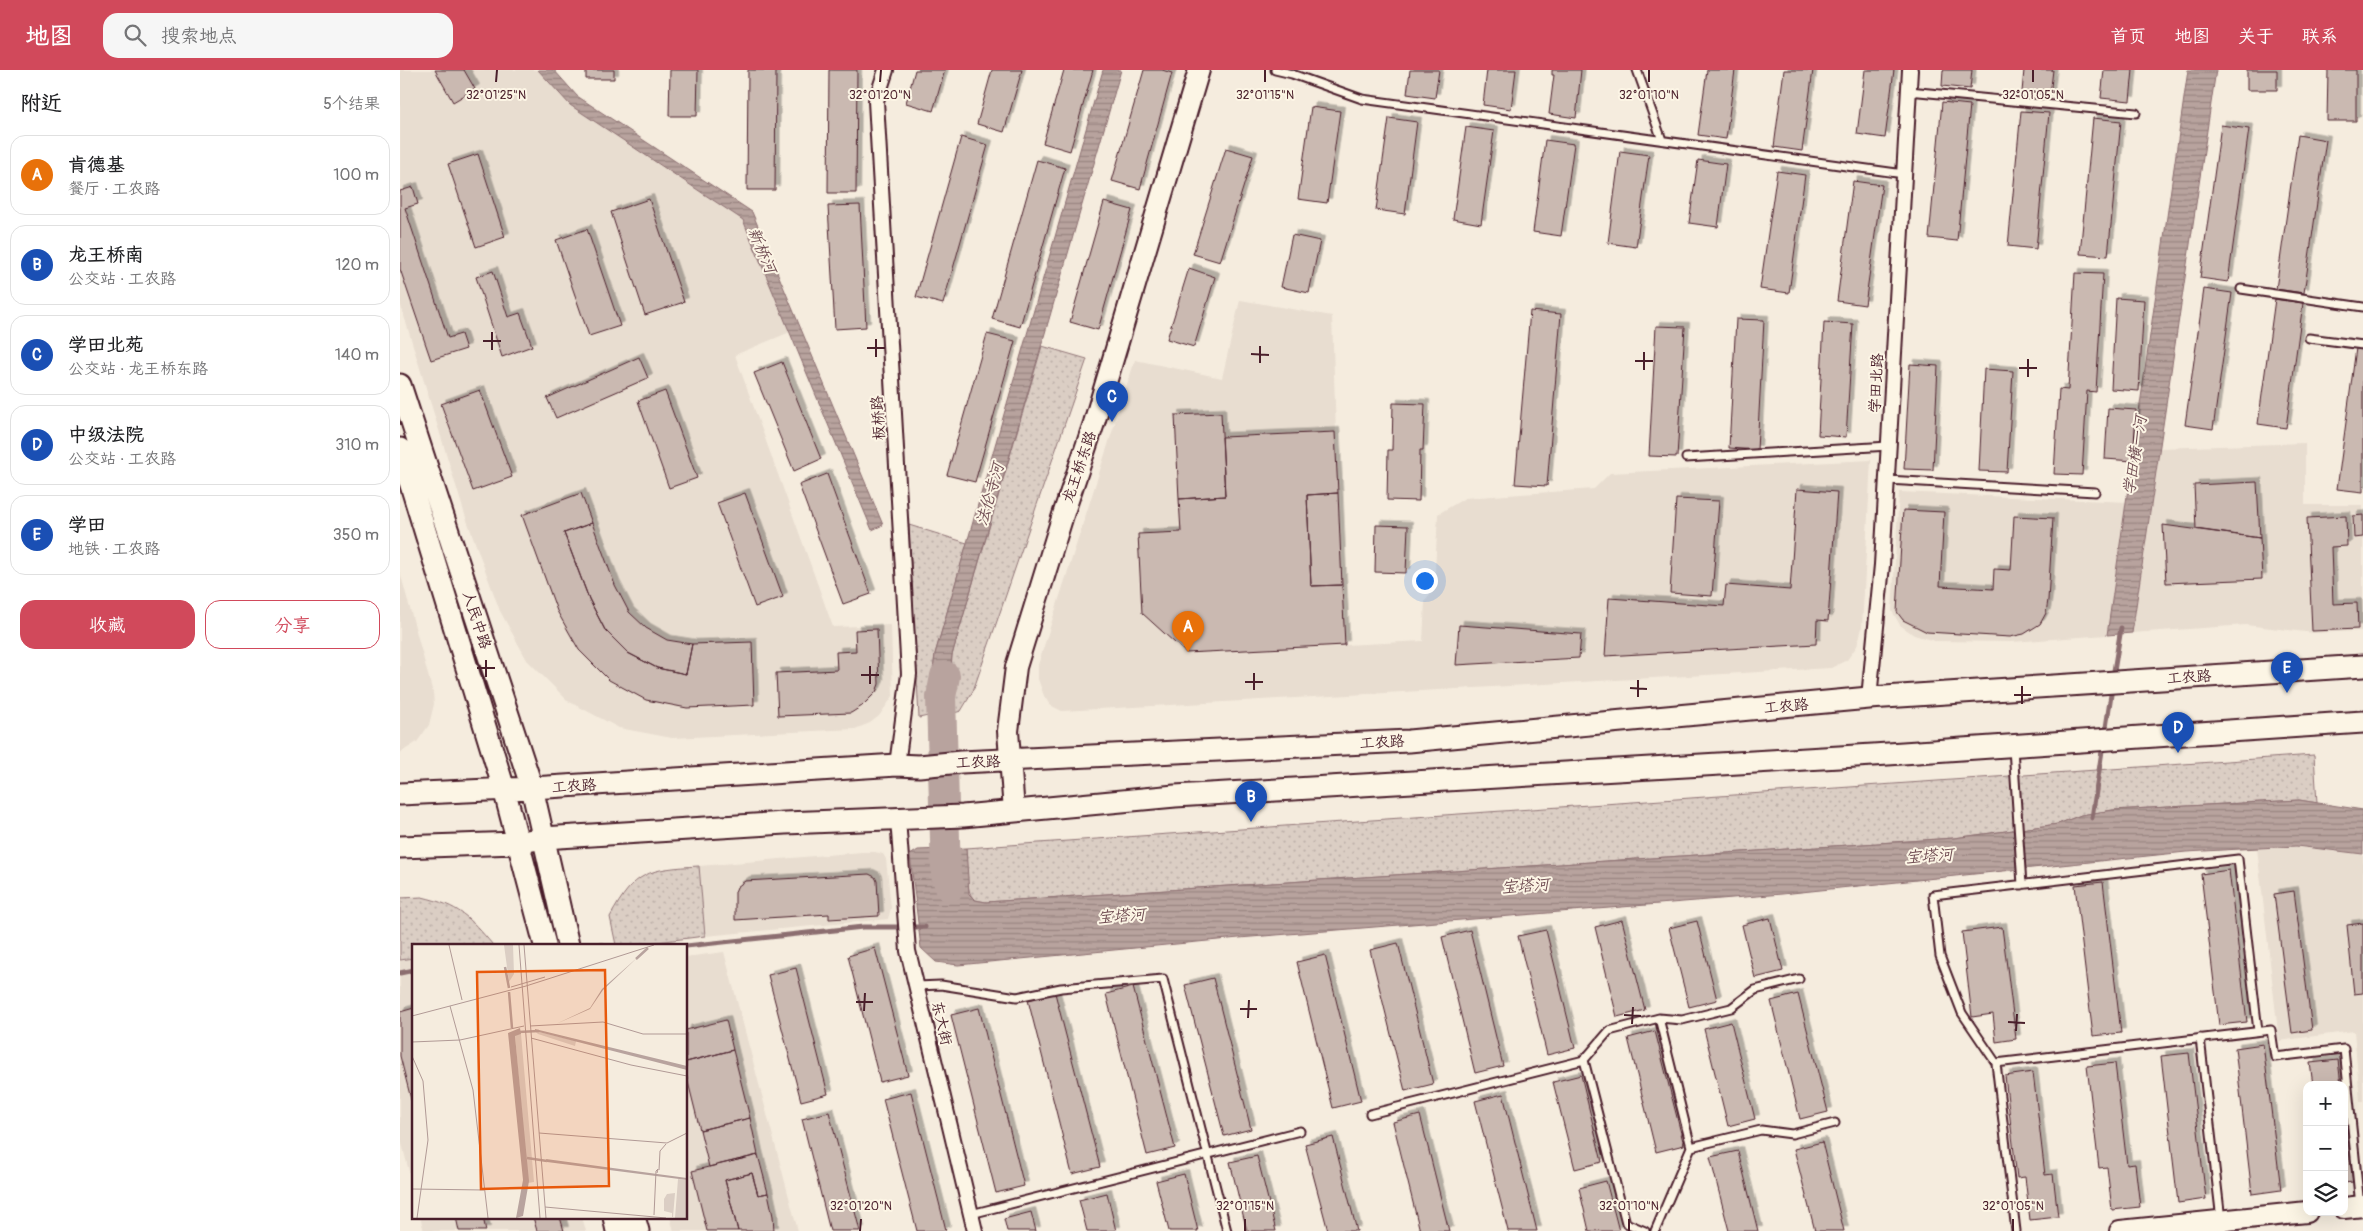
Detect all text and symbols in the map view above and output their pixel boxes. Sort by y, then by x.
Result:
search box [103,13,453,58]
icon: search [121,21,149,49]
text: 地图 [25,22,73,51]
text: 搜索地点 [161,24,237,48]
text: 首页 [2110,25,2146,48]
text: 地图 [2174,25,2210,48]
text: 关于 [2238,25,2274,48]
text: 联系 [2302,25,2338,48]
text: 32°01'25"N [466,88,526,103]
text: 32°01'20"N [849,88,911,103]
text: 32°01'15"N [1236,88,1294,103]
text: 32°01'10"N [1619,88,1679,103]
text: 32°01'05"N [2002,88,2064,103]
text: 附近 [20,90,62,117]
text: 5个结果 [323,94,380,114]
text: 肯德基 [68,153,125,177]
text: A [32,165,42,185]
text: 100 m [333,165,379,185]
text: 餐厅 · 工农路 [68,179,160,199]
water label: 新桥河 [743,224,782,279]
text: 龙王桥南 [68,243,144,267]
text: B [32,255,42,275]
text: 120 m [335,255,379,275]
text: 公交站 · 工农路 [68,269,176,289]
text: 学田北苑 [68,333,144,357]
text: C [32,345,42,365]
text: 140 m [335,345,379,365]
street label: 学田北路 [1865,353,1888,413]
text: 公交站 · 龙王桥东路 [68,359,208,379]
pin: C [1096,381,1128,422]
street label: 板桥路 [868,395,889,441]
water label: 学田横一河 [2119,411,2152,496]
text: 中级法院 [68,423,144,447]
street label: 龙王桥东路 [1058,429,1101,506]
text: D [32,435,42,455]
text: 310 m [335,435,379,455]
text: 公交站 · 工农路 [68,449,176,469]
water label: 法伦寺河 [972,458,1009,528]
text: 学田 [68,513,106,537]
text: E [33,525,41,545]
text: 350 m [333,525,379,545]
text: 地铁 · 工农路 [68,539,160,559]
your location [1412,568,1438,594]
street label: 人民中路 [458,589,495,652]
button: 收藏 [20,600,195,649]
button: 分享 [205,600,380,649]
pin: A [1172,611,1204,652]
pin: E [2271,652,2303,693]
street label: 工农路 [2166,666,2212,689]
street label: 工农路 [1763,695,1809,718]
pin: D [2162,712,2194,753]
street label: 工农路 [1359,732,1405,753]
street label: 工农路 [955,752,1001,773]
street label: 工农路 [551,775,597,798]
pin: B [1235,781,1267,822]
water label: 宝塔河 [1904,844,1957,868]
water label: 宝塔河 [1500,874,1553,898]
water label: 宝塔河 [1096,904,1149,928]
inset map [412,944,688,1218]
street label: 东大街 [927,999,956,1047]
map controls [2303,1081,2348,1216]
button: + [2303,1081,2348,1126]
button: − [2303,1126,2348,1171]
button: layers [2303,1171,2348,1216]
text: 32°01'20"N [830,1199,892,1214]
text: 32°01'15"N [1216,1199,1274,1214]
text: 32°01'10"N [1599,1199,1659,1214]
text: 32°01'05"N [1982,1199,2044,1214]

